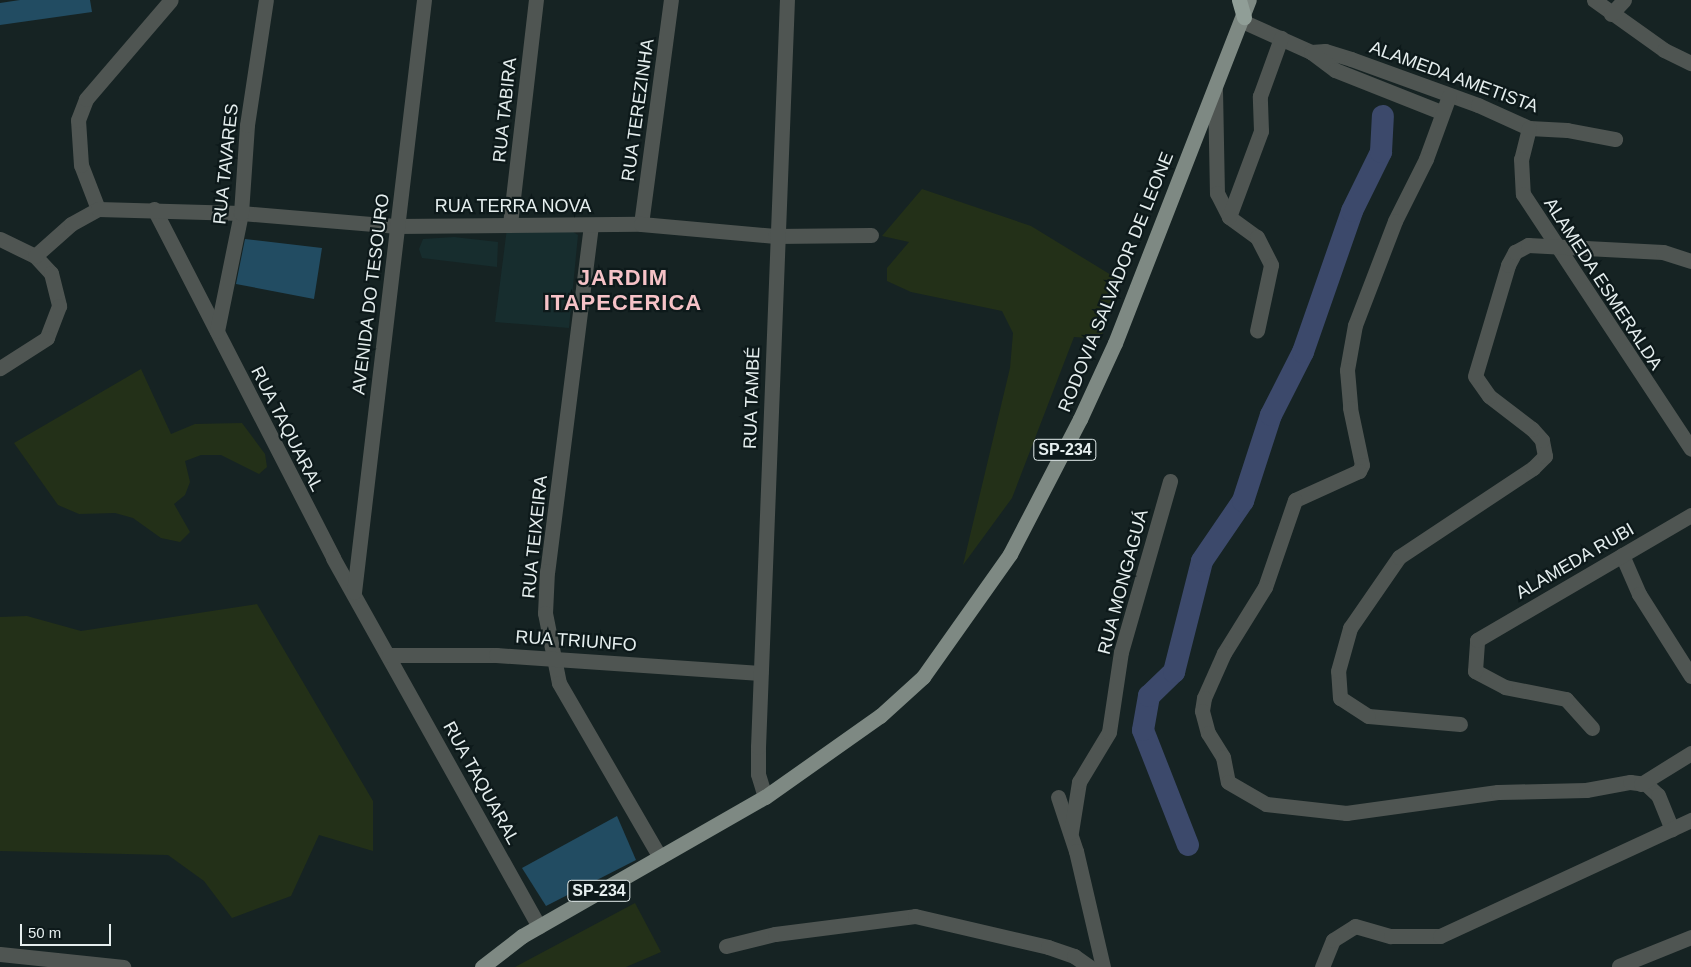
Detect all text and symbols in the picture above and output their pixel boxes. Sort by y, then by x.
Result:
street label: ALAMEDA AMETISTA [1366,36,1542,118]
street label: RUA TEREZINHA [617,37,659,183]
street label: RUA TABIRA [489,56,521,164]
street label: RUA TAVARES [209,102,243,226]
street label: RODOVIA SALVADOR DE LEONE [1054,148,1178,416]
street label: AVENIDA DO TESOURO [348,192,394,396]
street label: ALAMEDA ESMERALDA [1539,193,1667,375]
street label: RUA TERRA NOVA [434,195,592,217]
district label: JARDIM ITAPECERICA [542,264,704,316]
street label: RUA TAMBÉ [739,346,765,450]
street label: RUA TAQUARAL [246,362,328,496]
road number: SP-234 [1032,436,1098,464]
street label: RUA TEIXEIRA [518,474,552,600]
street label: RUA MONGAGUÁ [1093,507,1153,657]
street label: ALAMEDA RUBI [1512,518,1638,604]
street label: RUA TRIUNFO [514,626,638,656]
street label: RUA TAQUARAL [438,717,524,849]
road number: SP-234 [566,878,632,904]
scale bar [22,914,114,946]
text: 50 m [28,924,61,941]

